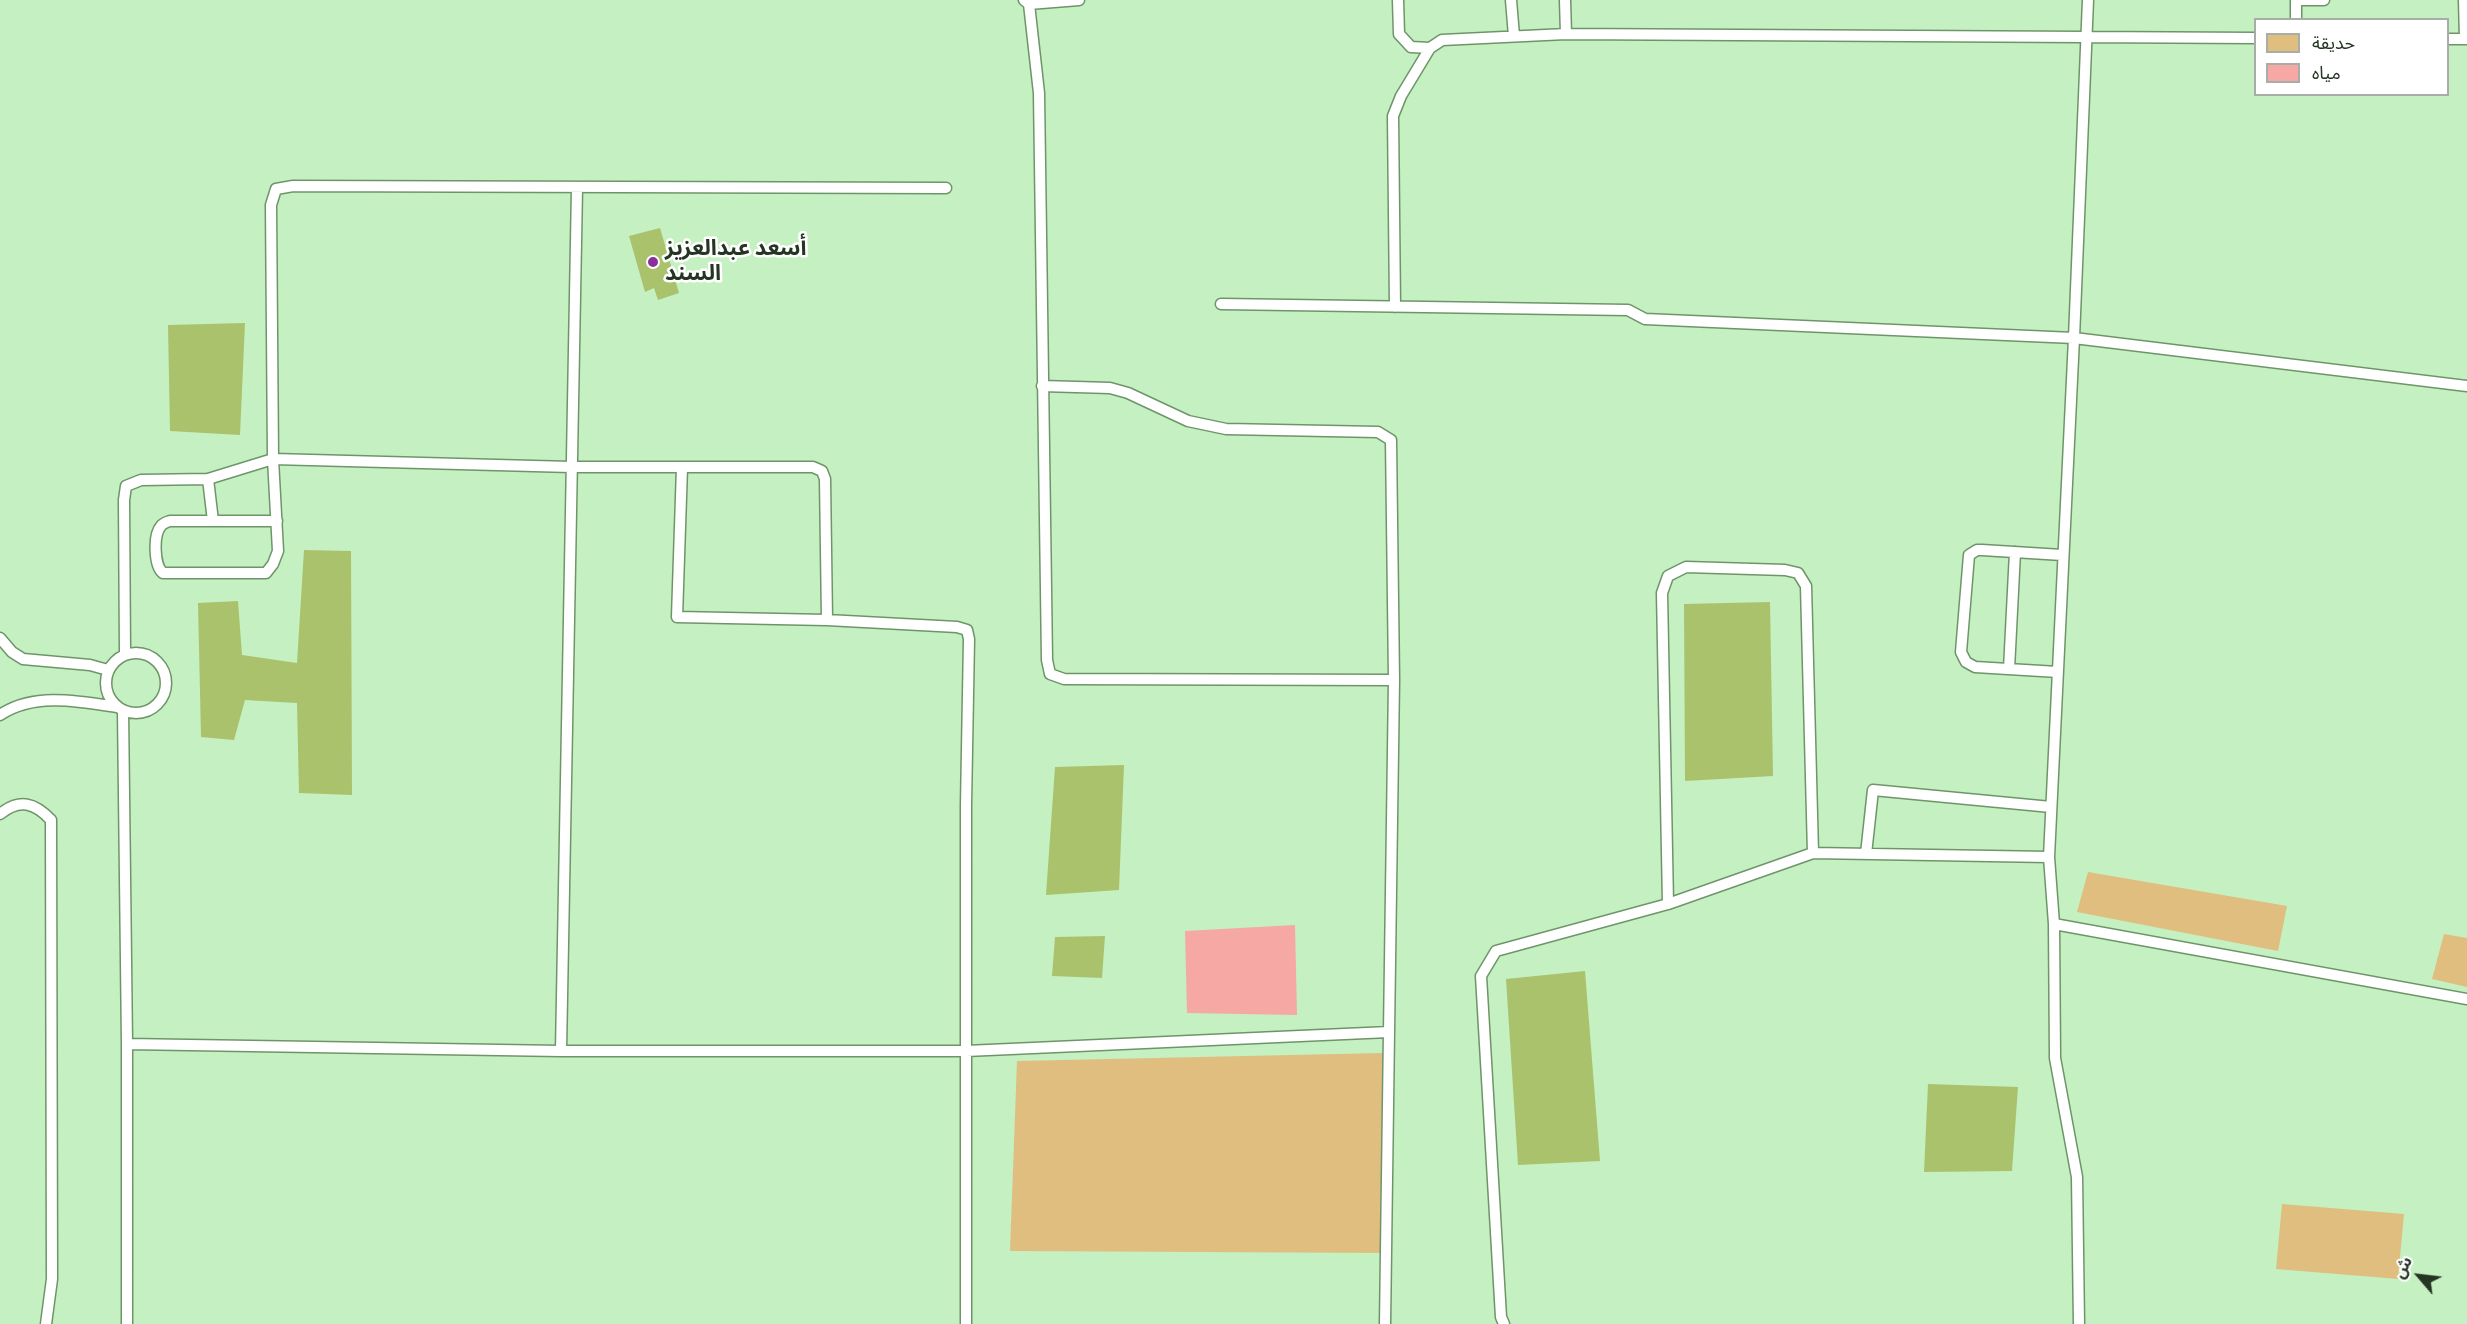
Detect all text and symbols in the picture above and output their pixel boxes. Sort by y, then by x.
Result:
legend [2254,18,2449,96]
text: حديقة [2312,32,2355,54]
text: مياه [2312,62,2341,84]
place label: أسعد عبدالعزيز السند [665,236,806,288]
marker: أسعد عبدالعزيز السند [646,255,660,269]
north arrow [2389,1246,2449,1306]
text: ش [2389,1253,2417,1282]

